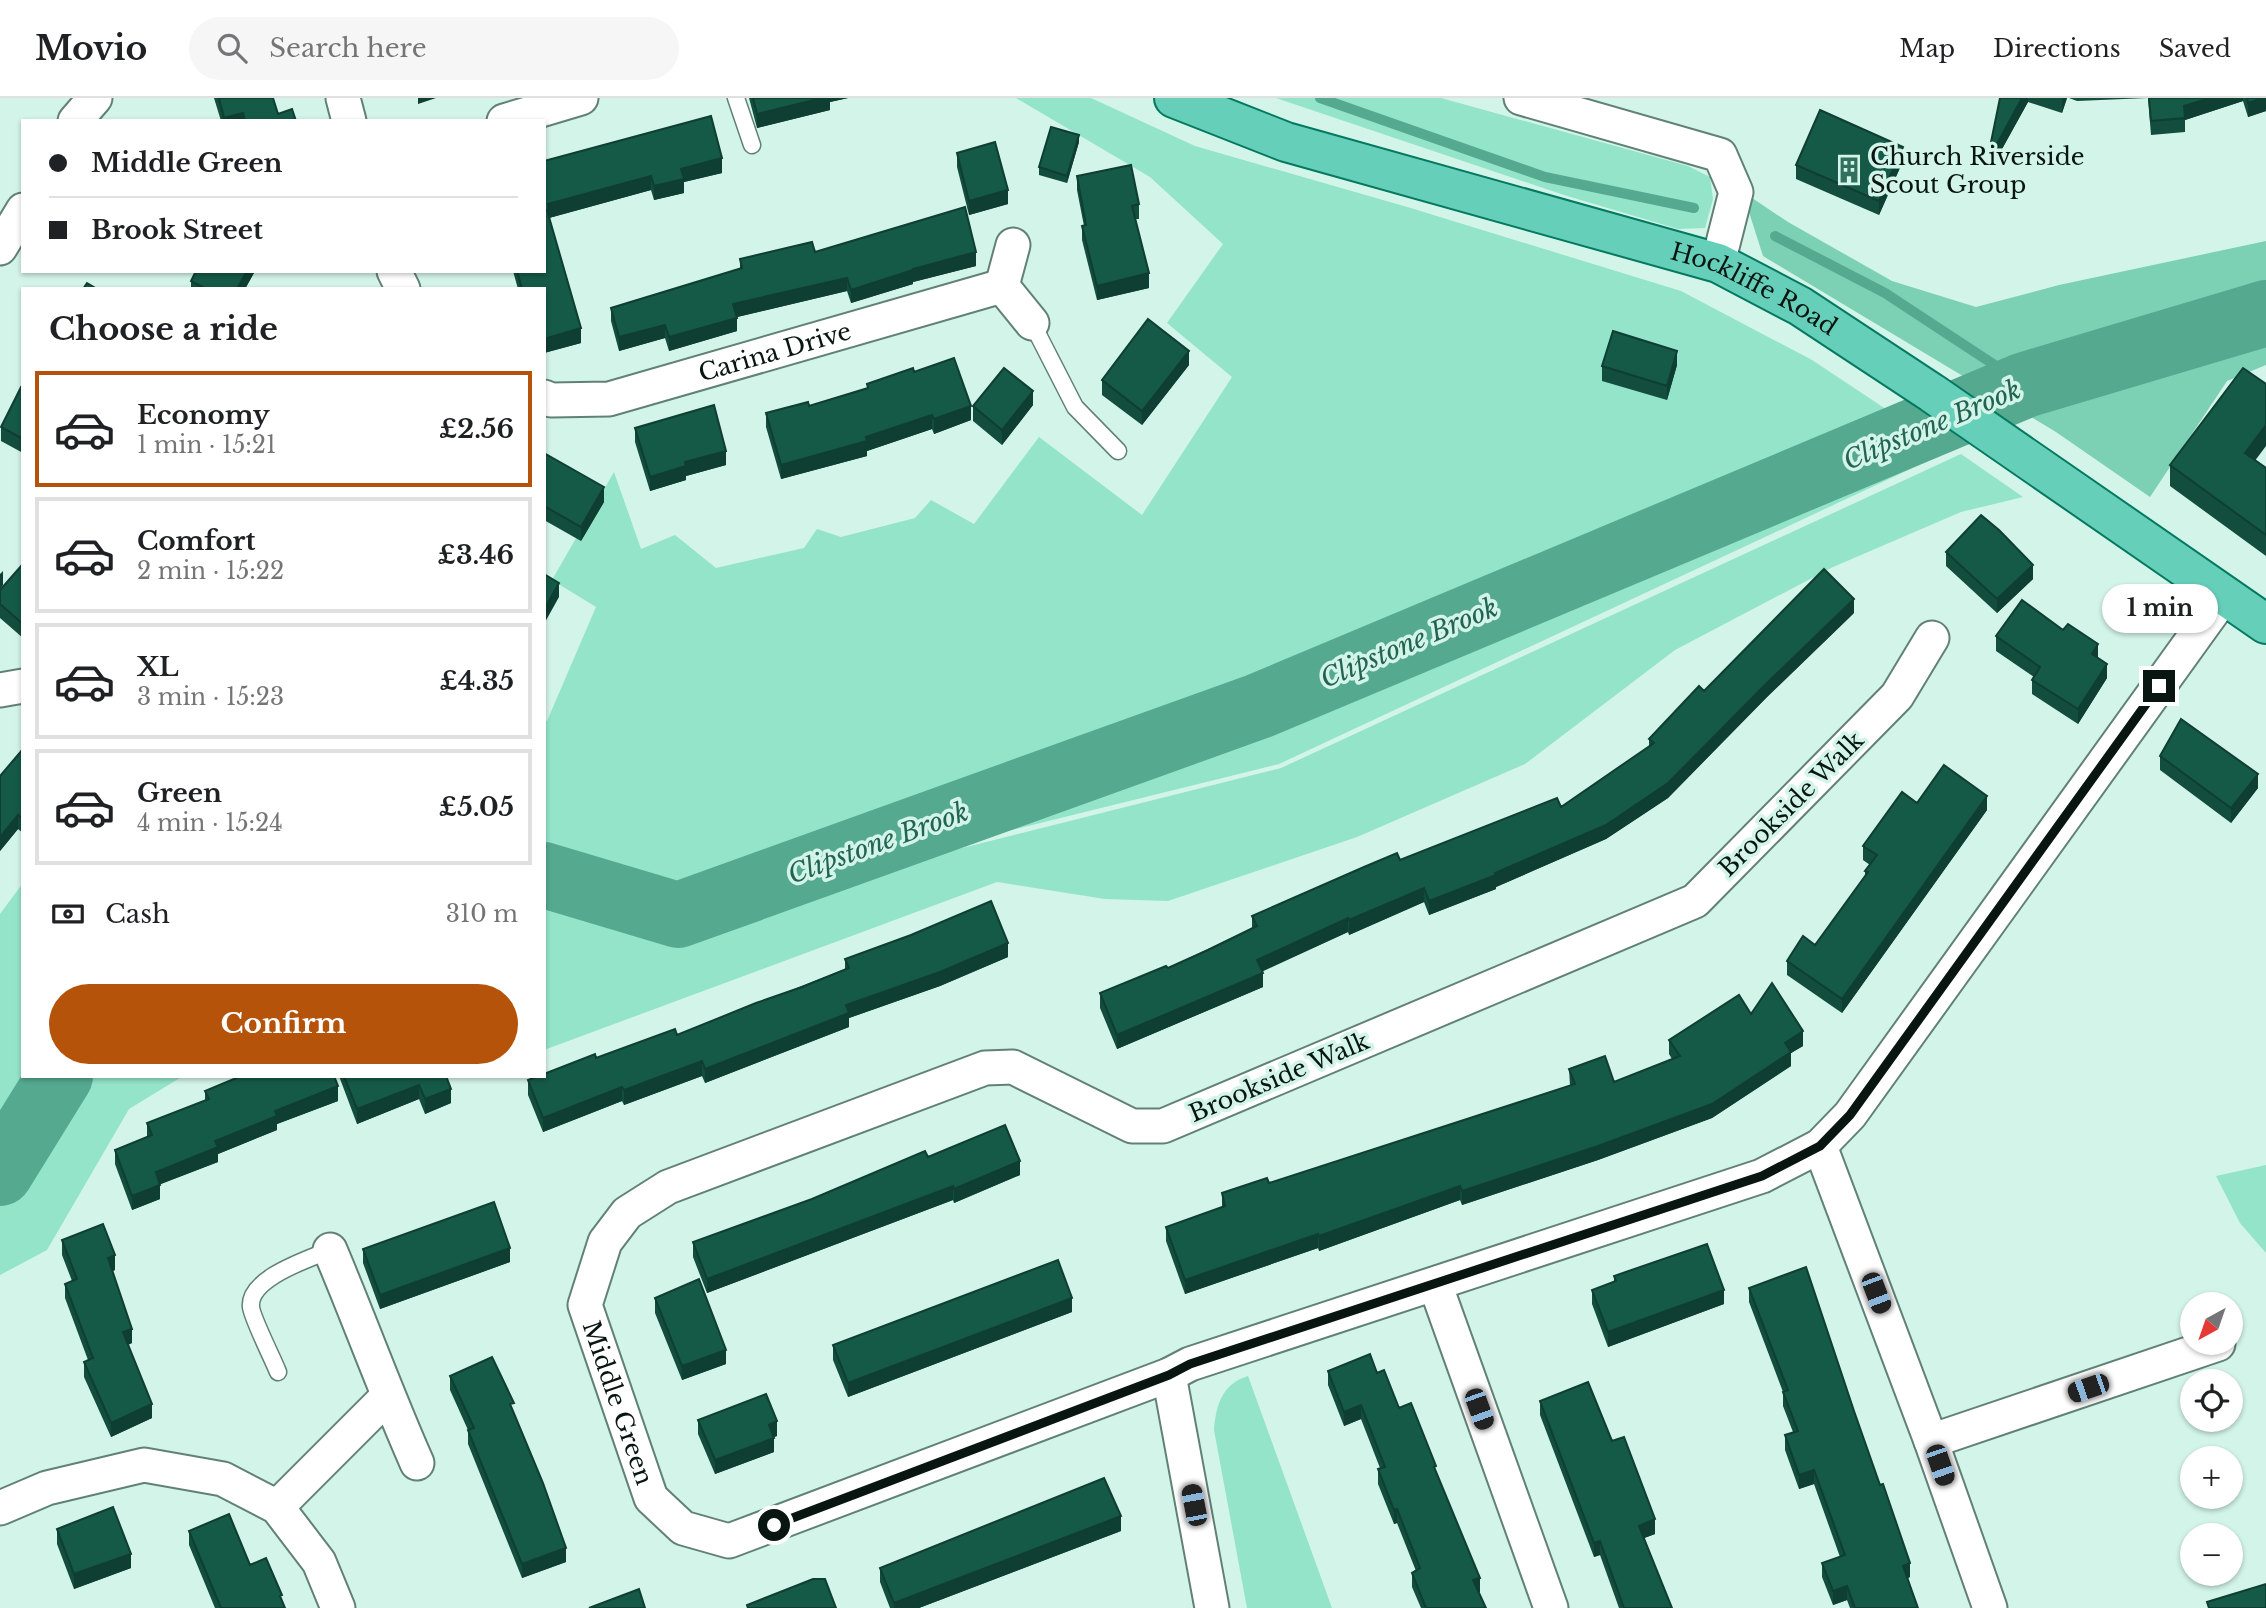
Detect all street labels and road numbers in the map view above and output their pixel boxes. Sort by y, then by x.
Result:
street label: Hockliffe Road [1668,236,1843,341]
street label: Carina Drive [695,316,854,387]
street label: Brookside Walk [1713,725,1870,882]
street label: Brookside Walk [1185,1026,1374,1128]
street label: Middle Green [577,1317,660,1489]

